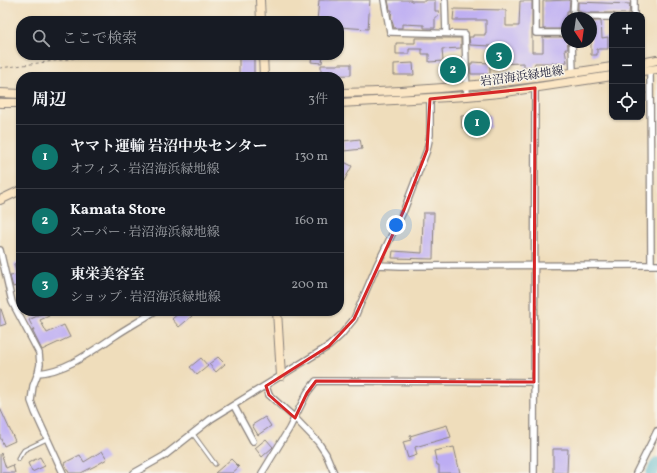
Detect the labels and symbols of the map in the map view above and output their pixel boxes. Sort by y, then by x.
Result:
north arrow [561,12,597,48]
pin: 3 [486,41,512,71]
pin: 2 [440,55,466,85]
street label: 岩沼海浜緑地線 [479,63,565,91]
pin: 1 [464,108,490,138]
your location [386,215,406,235]

